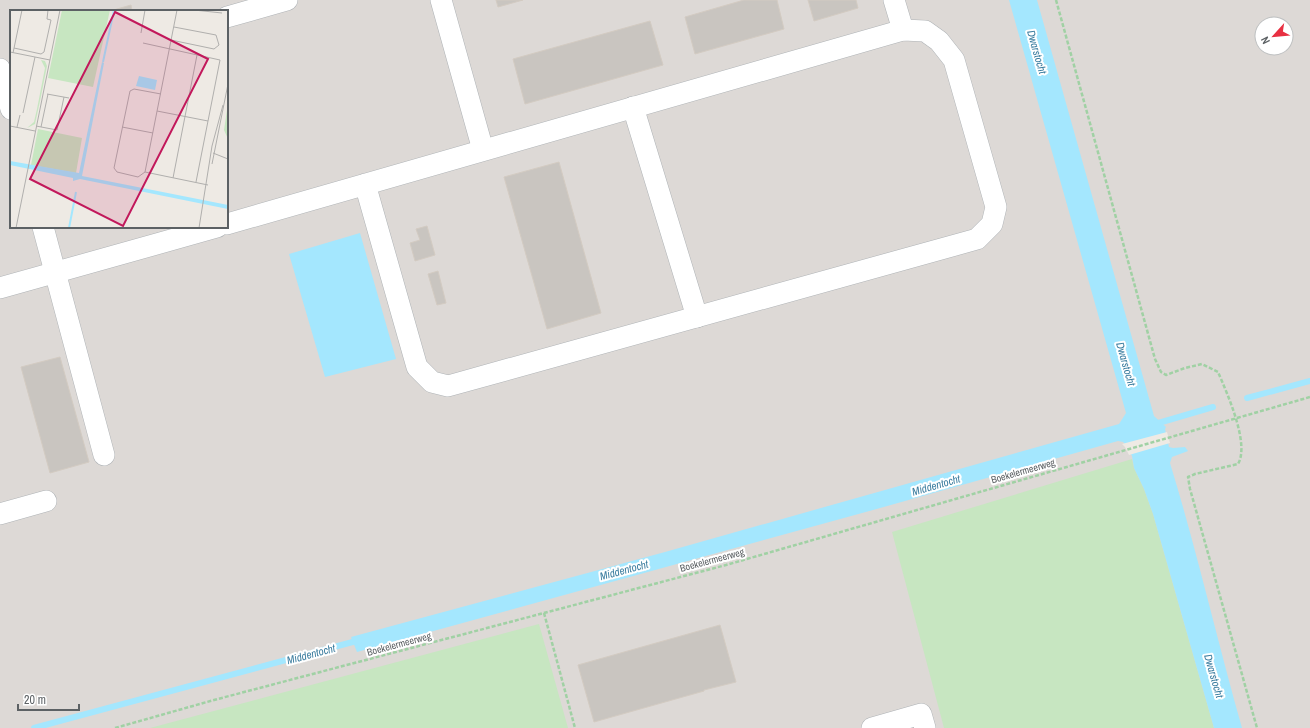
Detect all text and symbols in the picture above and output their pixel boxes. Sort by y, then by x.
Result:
inset map [10,10,228,228]
north arrow [1254,16,1294,56]
water label: Dwarstocht [1024,28,1050,76]
text: N [1257,34,1273,47]
water label: Dwarstocht [1113,340,1139,388]
street label: Boekelermeerweg [989,456,1057,486]
water label: Middentocht [910,471,962,499]
street label: Boekelermeerweg [678,545,746,575]
water label: Middentocht [598,557,650,583]
street label: Boekelermeerweg [365,629,433,659]
water label: Middentocht [285,641,337,667]
water label: Dwarstocht [1201,652,1227,700]
scale bar [18,686,79,712]
text: 20 m [24,692,46,708]

